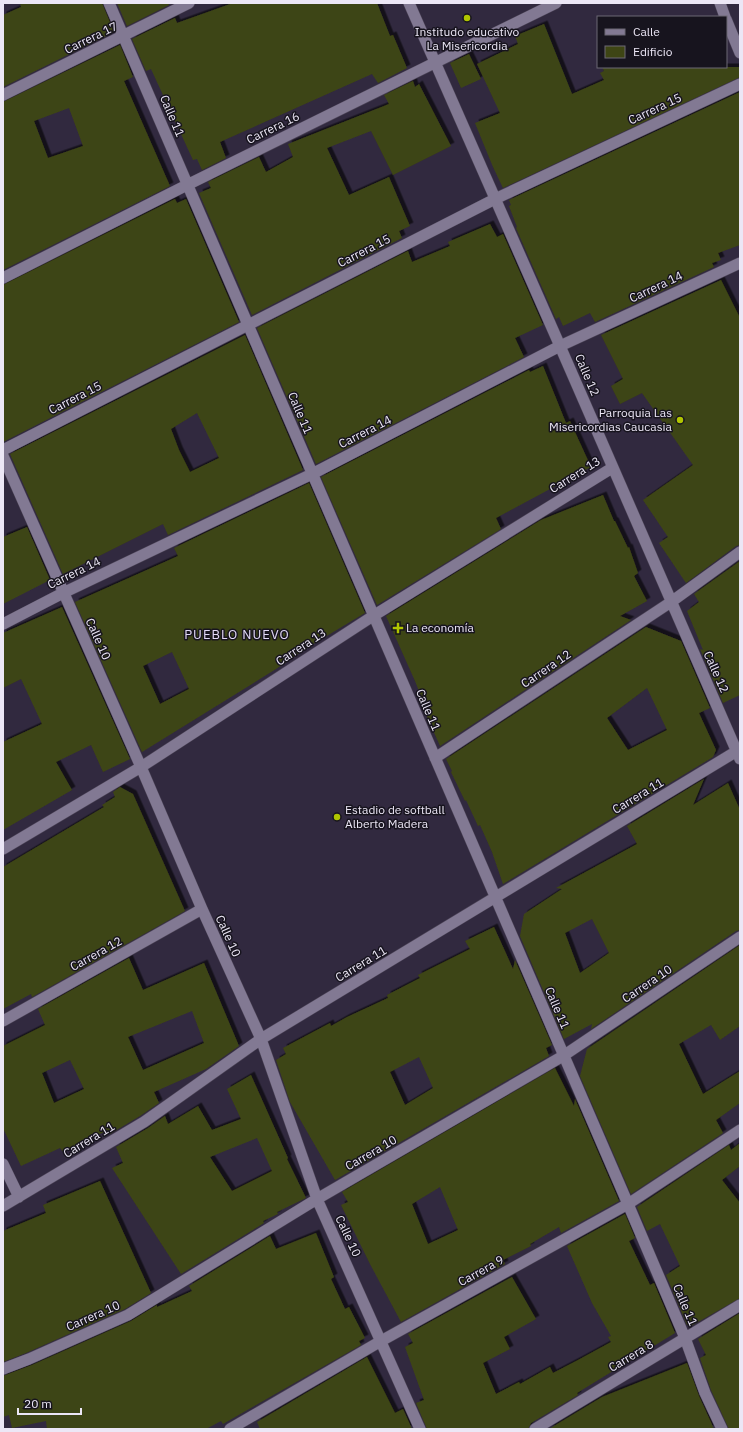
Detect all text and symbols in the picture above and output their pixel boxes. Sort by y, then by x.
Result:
marker: Institudo educativo La Misericordia [462,13,472,23]
legend [597,16,727,68]
street label: Carrera 17 [62,18,120,57]
place label: Institudo educativo La Misericordia [415,24,520,53]
text: Calle [633,24,660,39]
text: Edificio [633,44,673,59]
street label: Carrera 15 [626,90,684,127]
street label: Calle 11 [157,93,188,139]
street label: Carrera 16 [244,108,302,147]
street label: Carrera 15 [335,231,393,270]
street label: Carrera 14 [627,268,685,305]
street label: Calle 12 [572,352,603,398]
street label: Carrera 15 [46,378,104,417]
street label: Calle 11 [285,390,316,436]
place label: Parroquia Las Misericordias Caucasia [549,405,673,434]
street label: Carrera 14 [336,412,394,451]
marker: Parroquia Las Misericordias Caucasia [675,415,685,425]
street label: Carrera 13 [547,453,603,496]
street label: Carrera 14 [45,553,103,592]
street label: Calle 10 [83,616,114,662]
place label: La economía [406,620,475,635]
marker: La economía [393,623,403,633]
street label: Carrera 13 [273,625,329,668]
district label: PUEBLO NUEVO [184,626,290,643]
street label: Carrera 12 [518,646,574,691]
street label: Calle 12 [701,649,732,695]
street label: Calle 11 [413,687,444,733]
street label: Carrera 11 [609,774,666,817]
place label: Estadio de softball Alberto Madera [345,802,445,831]
marker: Estadio de softball Alberto Madera [332,812,342,822]
street label: Calle 10 [213,913,244,959]
street label: Carrera 12 [67,933,124,974]
street label: Carrera 11 [332,942,389,985]
street label: Carrera 10 [619,961,675,1006]
street label: Calle 11 [542,985,573,1031]
street label: Carrera 11 [60,1118,117,1161]
street label: Carrera 10 [342,1132,399,1173]
street label: Calle 10 [332,1213,365,1259]
street label: Carrera 9 [455,1252,506,1289]
street label: Calle 11 [670,1282,701,1328]
street label: Carrera 10 [64,1297,122,1334]
street label: Carrera 8 [605,1336,656,1375]
scale bar [18,1390,81,1416]
text: 20 m [24,1396,52,1411]

